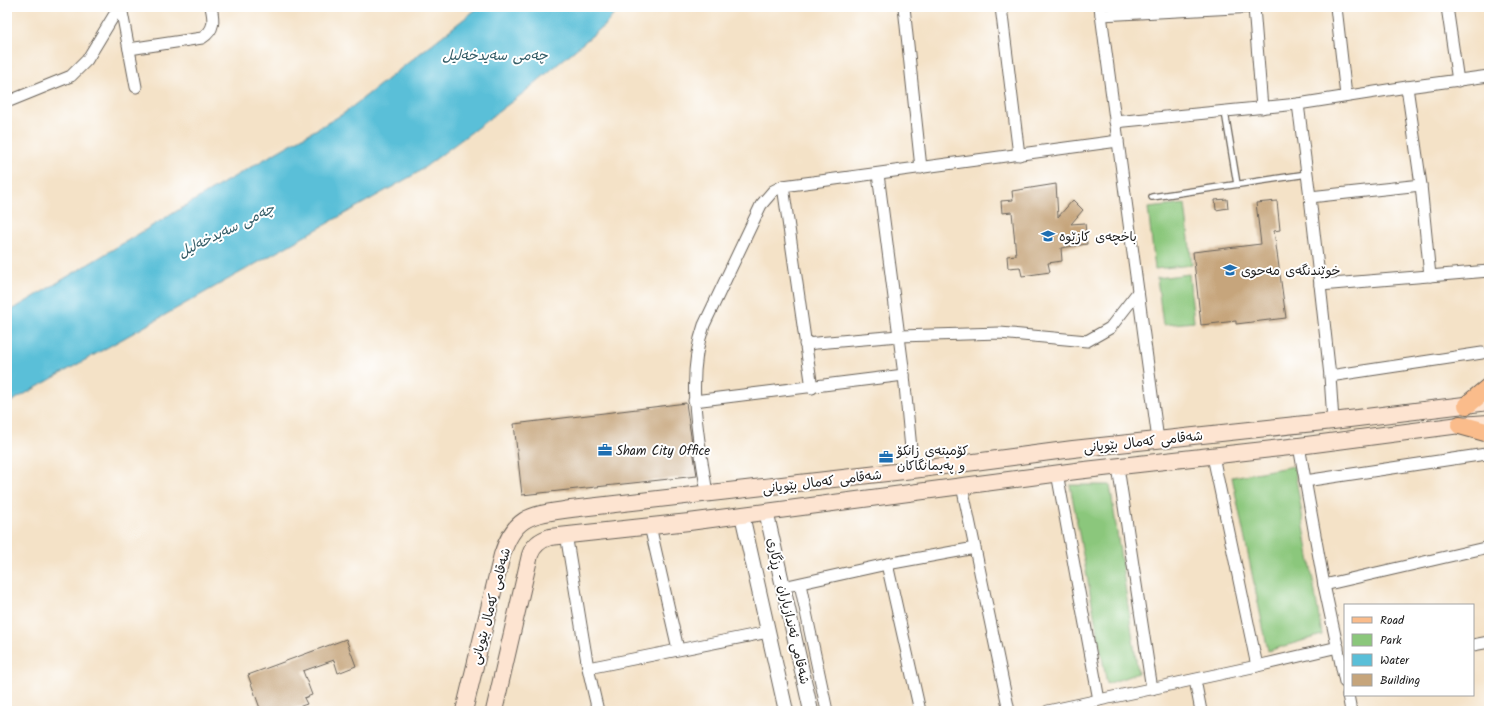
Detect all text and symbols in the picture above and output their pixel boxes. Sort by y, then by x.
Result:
water label: چەمی سەیدخەلیل [442,45,548,67]
water label: چەمی سەیدخەلیل [174,198,279,264]
place label: باخچەی کازێوە [1059,227,1137,248]
school or university icon: باخچەی کازێوە [1040,228,1056,244]
place label: خوێندنگەی مەحوی [1241,261,1341,282]
school or university icon: خوێندنگەی مەحوی [1222,262,1238,278]
street label: شەقامی کەمال بێویانی [1082,426,1204,459]
place label: Sham City Office [616,441,710,462]
place label: کۆمیتەی زانکۆ و پەیمانگاکان [896,441,969,477]
office icon: Sham City Office [597,442,613,458]
office icon: کۆمیتەی زانکۆ و پەیمانگاکان [878,449,894,465]
street label: شەقامی کەمال بێویانی [761,465,883,500]
street label: شەقامی ئەندازیاران - ڕزگاری [760,536,815,687]
street label: شەقامی کەمال بێویانی [466,546,517,667]
legend [1344,604,1474,696]
text: Road [1380,611,1405,630]
text: Park [1380,631,1402,650]
text: Water [1380,651,1410,670]
text: Building [1380,671,1420,690]

